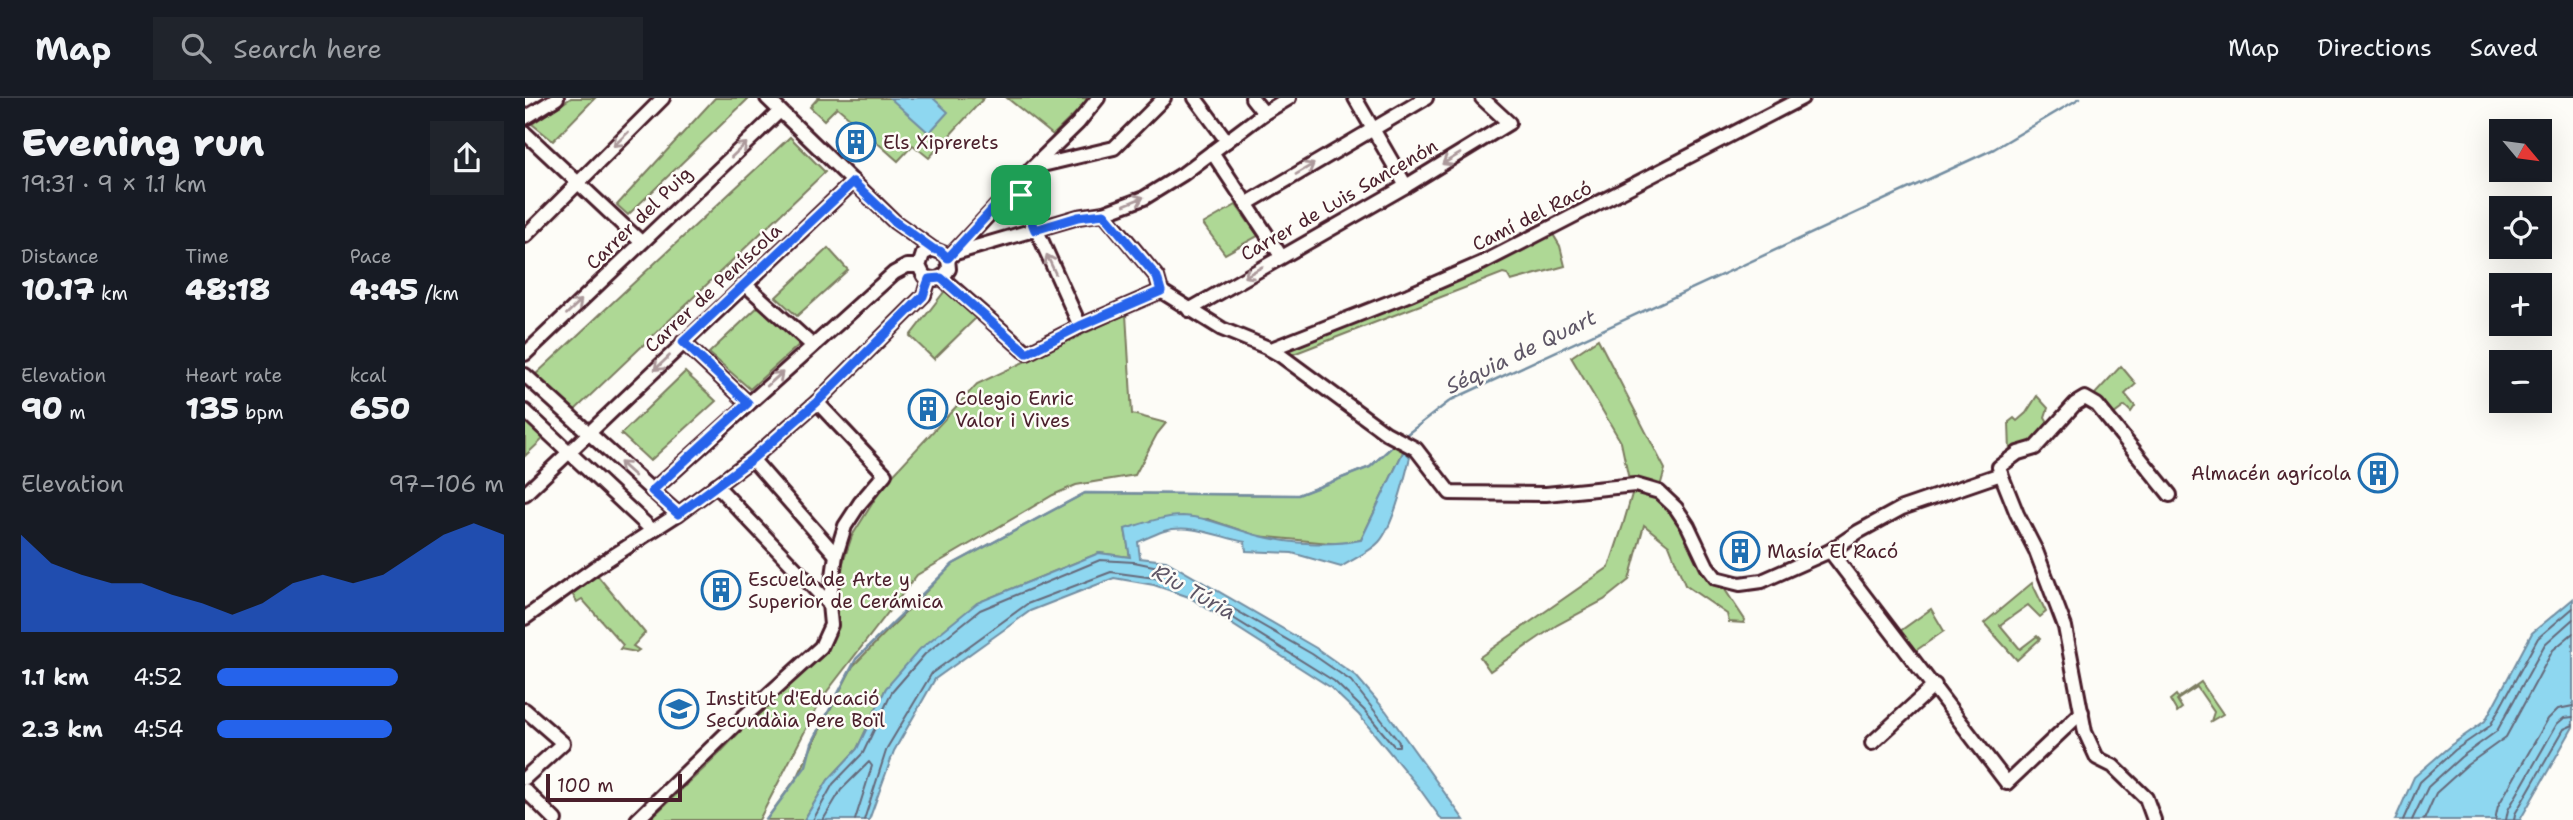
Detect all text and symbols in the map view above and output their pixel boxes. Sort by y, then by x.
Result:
search box [153,17,643,80]
text: Map [35,26,111,71]
icon: search [177,29,215,67]
text: Search here [233,31,382,66]
text: Map [2228,32,2279,64]
text: Directions [2317,32,2432,64]
text: Saved [2470,32,2538,64]
text: Evening run [21,117,264,168]
north arrow [2489,119,2551,182]
map controls [2489,119,2552,413]
button: share [430,121,504,195]
building icon: Els Xiprerets [835,121,877,163]
place label: Els Xiprerets [883,130,999,155]
one-way arrow [613,131,630,148]
street label: Carrer de Luis Sancenón [1236,133,1442,267]
one-way arrow [730,141,747,158]
one-way arrow [1441,152,1461,166]
street label: Carrer del Puig [581,161,697,275]
one-way arrow [1294,162,1314,176]
pin [991,165,1051,225]
text: 19:31 · 9 × 1.1 km [21,169,207,199]
street label: Camí del Racó [1468,175,1596,257]
icon: arrive [1002,176,1040,214]
one-way arrow [1123,194,1145,207]
button: locate [2489,196,2552,259]
street label: Carrer de Peníscola [639,218,787,358]
text: Distance [21,244,99,269]
text: Time [185,244,229,269]
text: Pace [350,244,391,269]
one-way arrow [1044,254,1057,275]
one-way arrow [1244,265,1264,279]
text: 10.17 [21,269,95,310]
text: 48:18 [185,269,270,310]
text: 4:45 [350,269,418,310]
button: + [2489,273,2552,336]
text: km [95,281,128,306]
text: /km [418,281,459,306]
one-way arrow [565,298,582,315]
water label: Séquia de Quart [1441,303,1602,401]
button: − [2489,350,2552,413]
one-way arrow [653,355,670,372]
text: Elevation [21,363,106,388]
text: Heart rate [185,363,282,388]
text: kcal [350,363,387,388]
one-way arrow [766,370,783,387]
place label: Colegio Enric Valor i Vives [955,386,1074,433]
text: 90 [21,388,63,429]
text: 135 [185,388,239,429]
text: 650 [350,388,411,429]
building icon: Colegio Enric Valor i Vives [907,388,949,430]
text: m [63,400,86,425]
text: bpm [239,400,284,425]
building icon: Almacén agrícola [2357,452,2399,494]
one-way arrow [619,460,636,477]
place label: Almacén agrícola [2191,461,2351,486]
text: Elevation [21,469,124,499]
text: 97–106 m [389,469,504,499]
building icon: Masía El Racó [1719,530,1761,572]
place label: Masía El Racó [1767,539,1898,564]
water label: Riu Túria [1147,558,1241,626]
place label: Escuela de Arte y Superior de Cerámica [748,567,943,614]
building icon: Escuela de Arte y Superior de Cerámica [700,569,742,611]
text: 1.1 km [21,662,89,692]
text: 4:52 [133,662,183,692]
place label: Institut d'Educació Secundàia Pere Boïl [706,686,885,733]
school or university icon: Institut d'Educació Secundàia Pere Boïl [658,688,700,730]
text: 2.3 km [21,714,103,744]
text: 4:54 [133,714,184,744]
scale bar [546,771,683,803]
text: 100 m [557,773,614,798]

